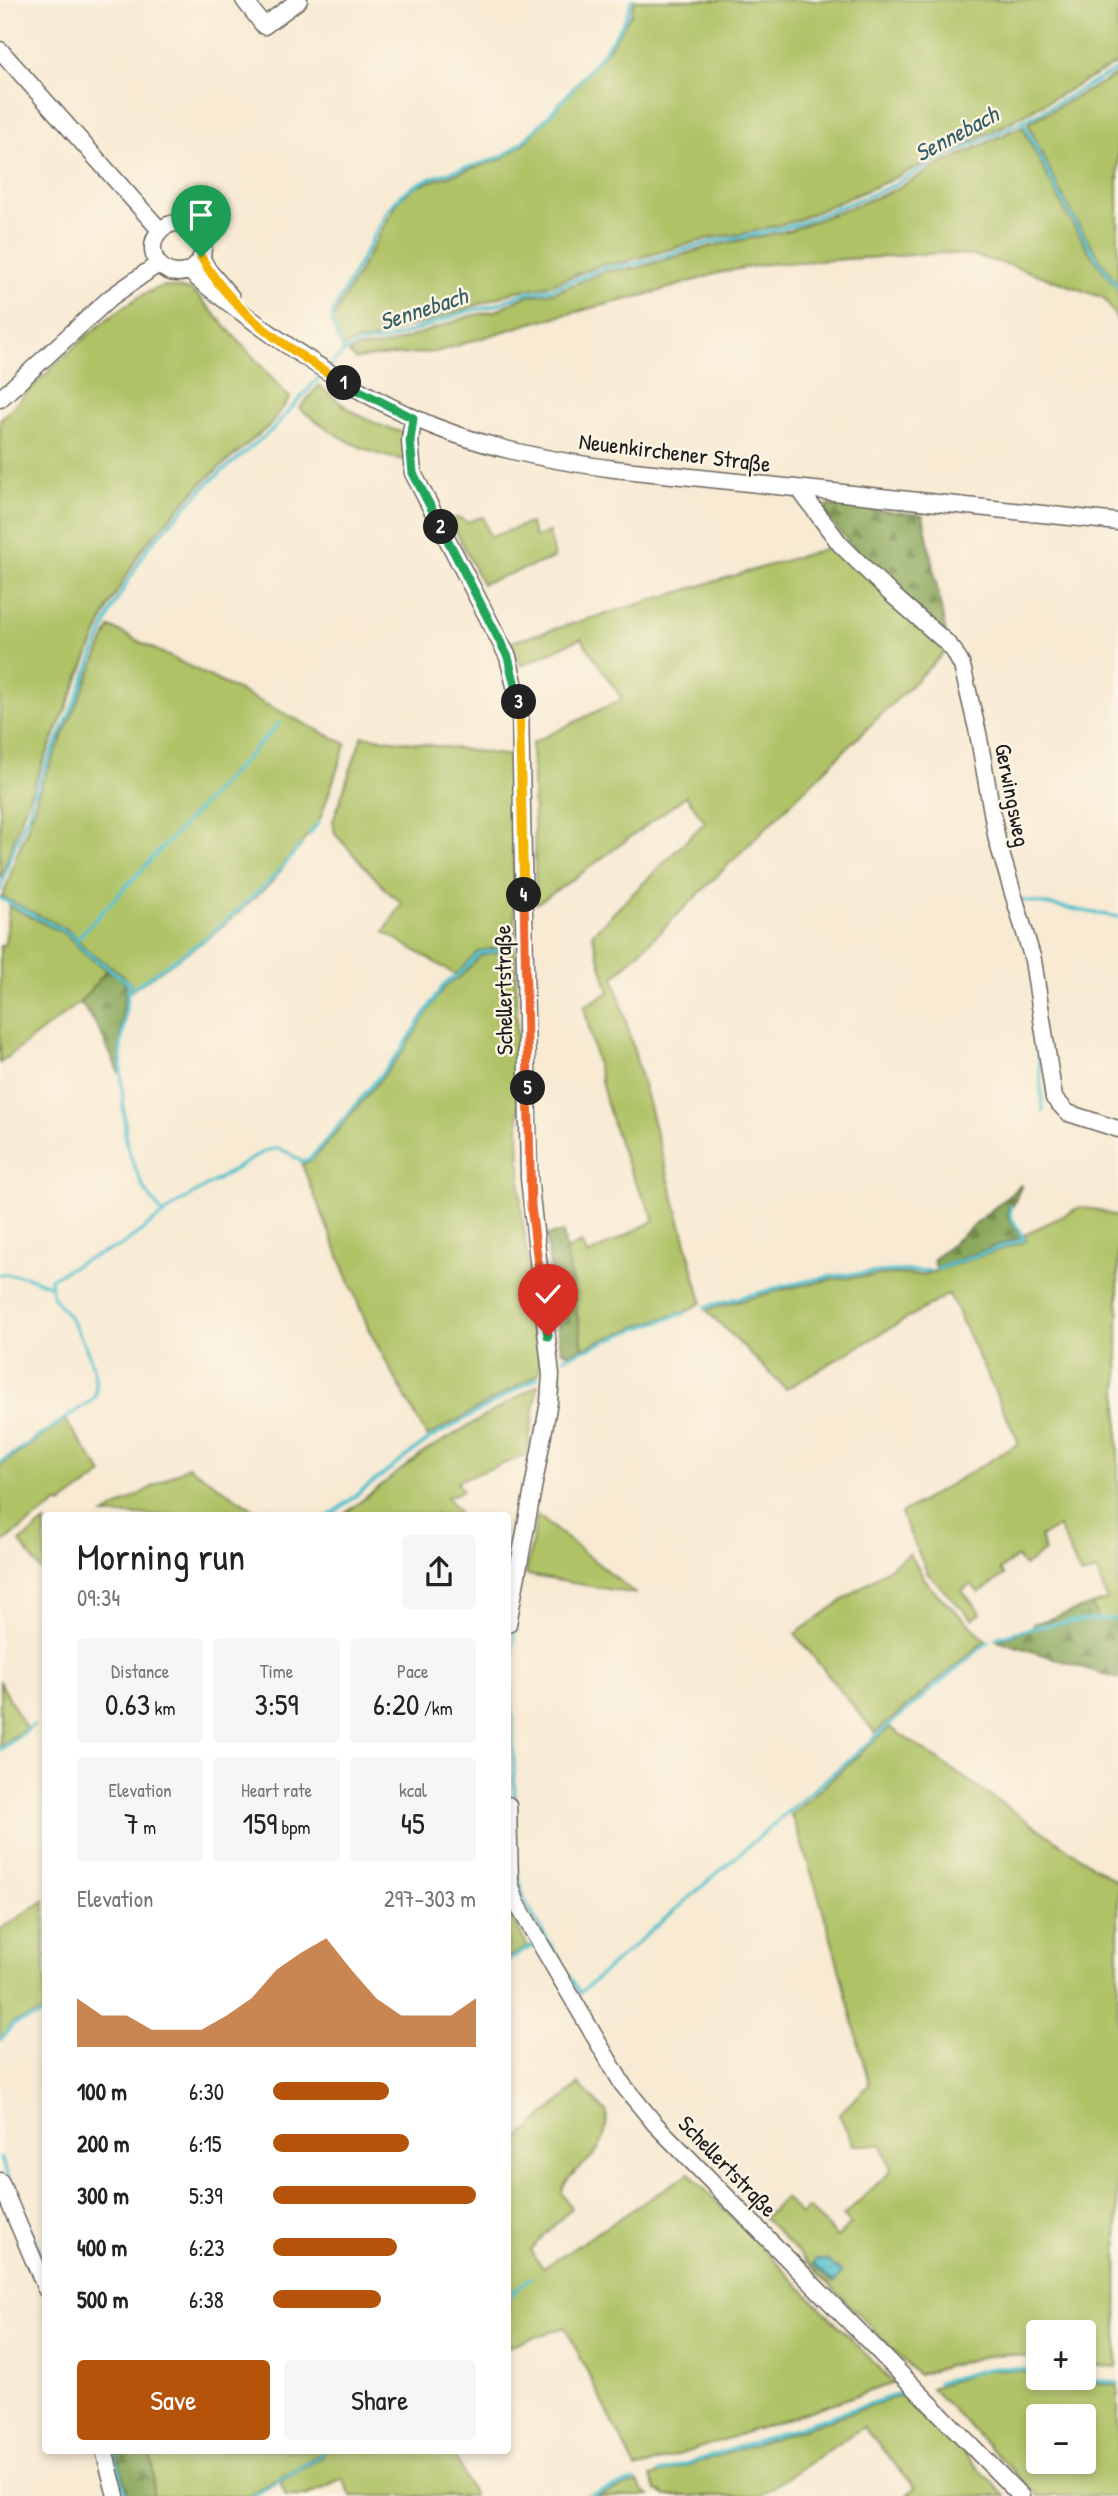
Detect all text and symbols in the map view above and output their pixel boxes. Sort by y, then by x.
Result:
water label: Sennebach [909,97,1005,168]
pin [171,185,231,257]
icon: arrive [182,196,220,234]
water label: Sennebach [375,278,473,337]
pin: 1 [326,366,362,400]
text: 1 [340,369,347,395]
street label: Neuenkirchener Straße [577,425,773,479]
pin: 2 [424,510,458,544]
text: 2 [436,513,445,539]
pin: 3 [502,684,536,720]
text: 3 [514,688,523,714]
street label: Gerwingsweg [988,741,1038,849]
pin: 4 [506,878,542,912]
text: 4 [520,881,527,907]
street label: Schellertstraße [486,925,520,1055]
pin: 5 [510,1070,546,1106]
text: 5 [523,1074,532,1100]
pin [518,1264,578,1336]
icon: check [529,1275,567,1313]
text: Morning run [77,1530,245,1582]
button: share [402,1535,476,1609]
text: 09:34 [77,1582,120,1613]
text: Distance [111,1658,169,1684]
text: Time [260,1658,293,1684]
text: Pace [397,1658,429,1684]
text: 0.63 [105,1684,150,1724]
text: 3:59 [254,1684,299,1724]
text: 6:20 [373,1684,419,1724]
text: km [150,1695,175,1721]
text: /km [419,1695,453,1721]
text: Elevation [109,1777,172,1803]
text: Heart rate [241,1777,312,1803]
text: kcal [399,1777,427,1803]
text: 7 [124,1803,139,1843]
text: 159 [243,1803,277,1843]
text: 45 [401,1803,425,1843]
text: m [139,1814,156,1840]
text: bpm [277,1814,310,1840]
text: Elevation [77,1883,153,1914]
text: 297–303 m [384,1883,476,1914]
text: 100 m [77,2076,127,2107]
text: 6:30 [189,2076,224,2107]
street label: Schellertstraße [672,2108,784,2224]
text: 200 m [77,2128,129,2159]
text: 6:15 [189,2128,222,2159]
text: 300 m [77,2180,129,2211]
text: 5:39 [189,2180,223,2211]
text: 400 m [77,2232,127,2263]
text: 6:23 [189,2232,225,2263]
text: 500 m [77,2284,128,2315]
text: 6:38 [189,2284,224,2315]
map controls [1026,2320,1096,2474]
button: + [1026,2320,1096,2390]
button: Save [77,2360,270,2440]
button: Share [284,2360,476,2440]
button: − [1026,2404,1096,2474]

